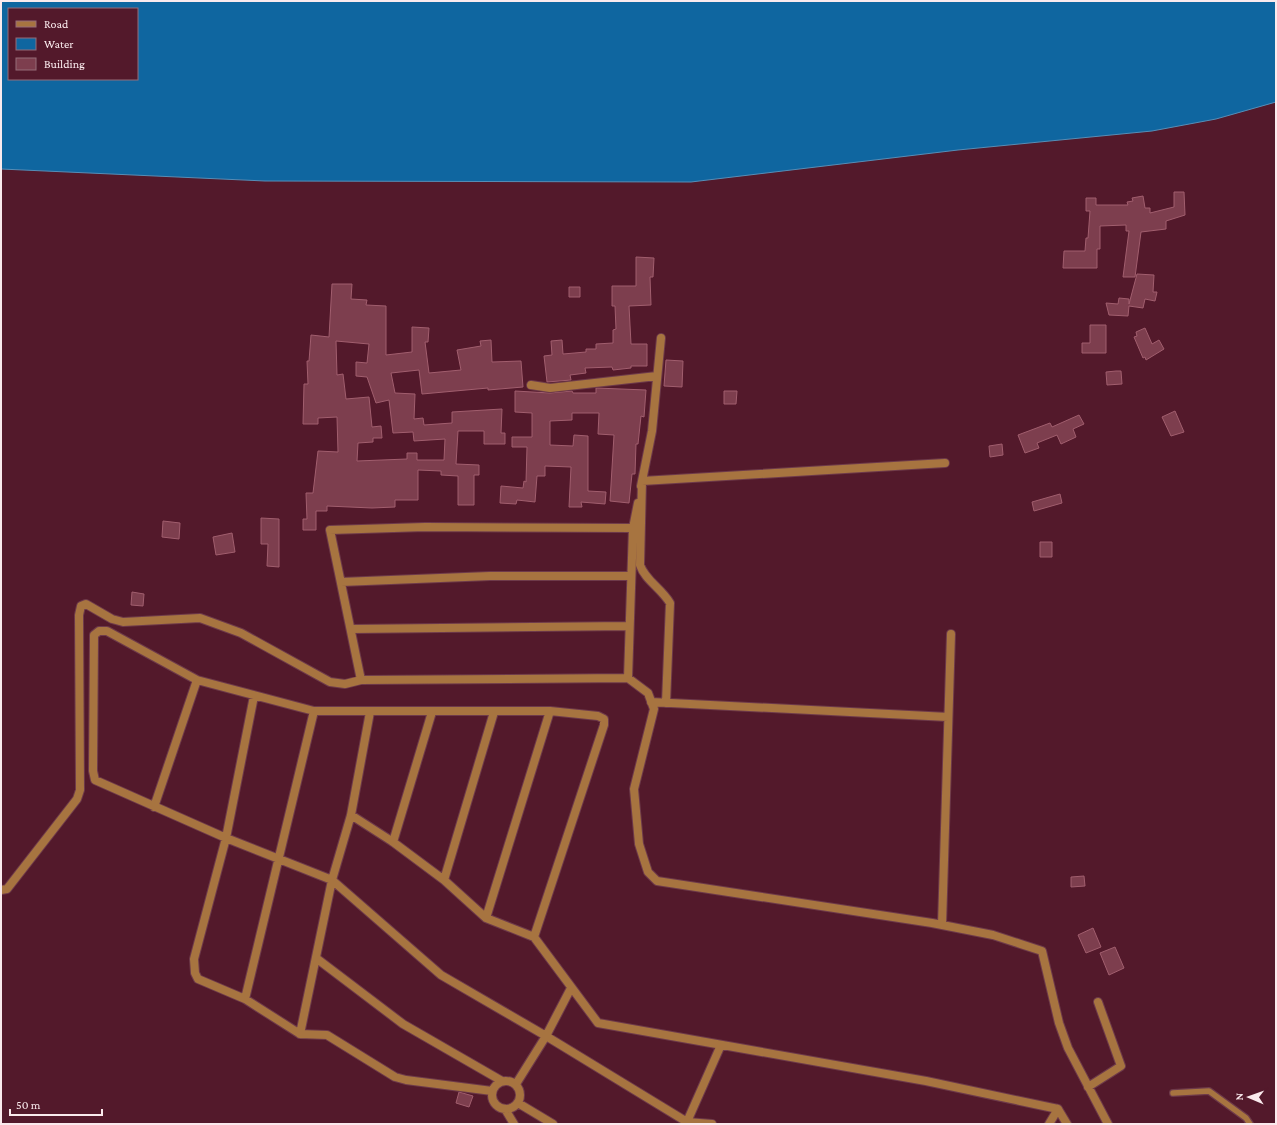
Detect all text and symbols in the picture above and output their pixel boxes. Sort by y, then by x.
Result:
legend [8,8,138,80]
text: Road [44,17,69,31]
text: Water [44,37,74,51]
text: Building [44,57,85,71]
north arrow [1229,1077,1269,1117]
scale bar [10,1091,102,1117]
text: N [1233,1092,1245,1101]
text: 50 m [16,1098,41,1112]

